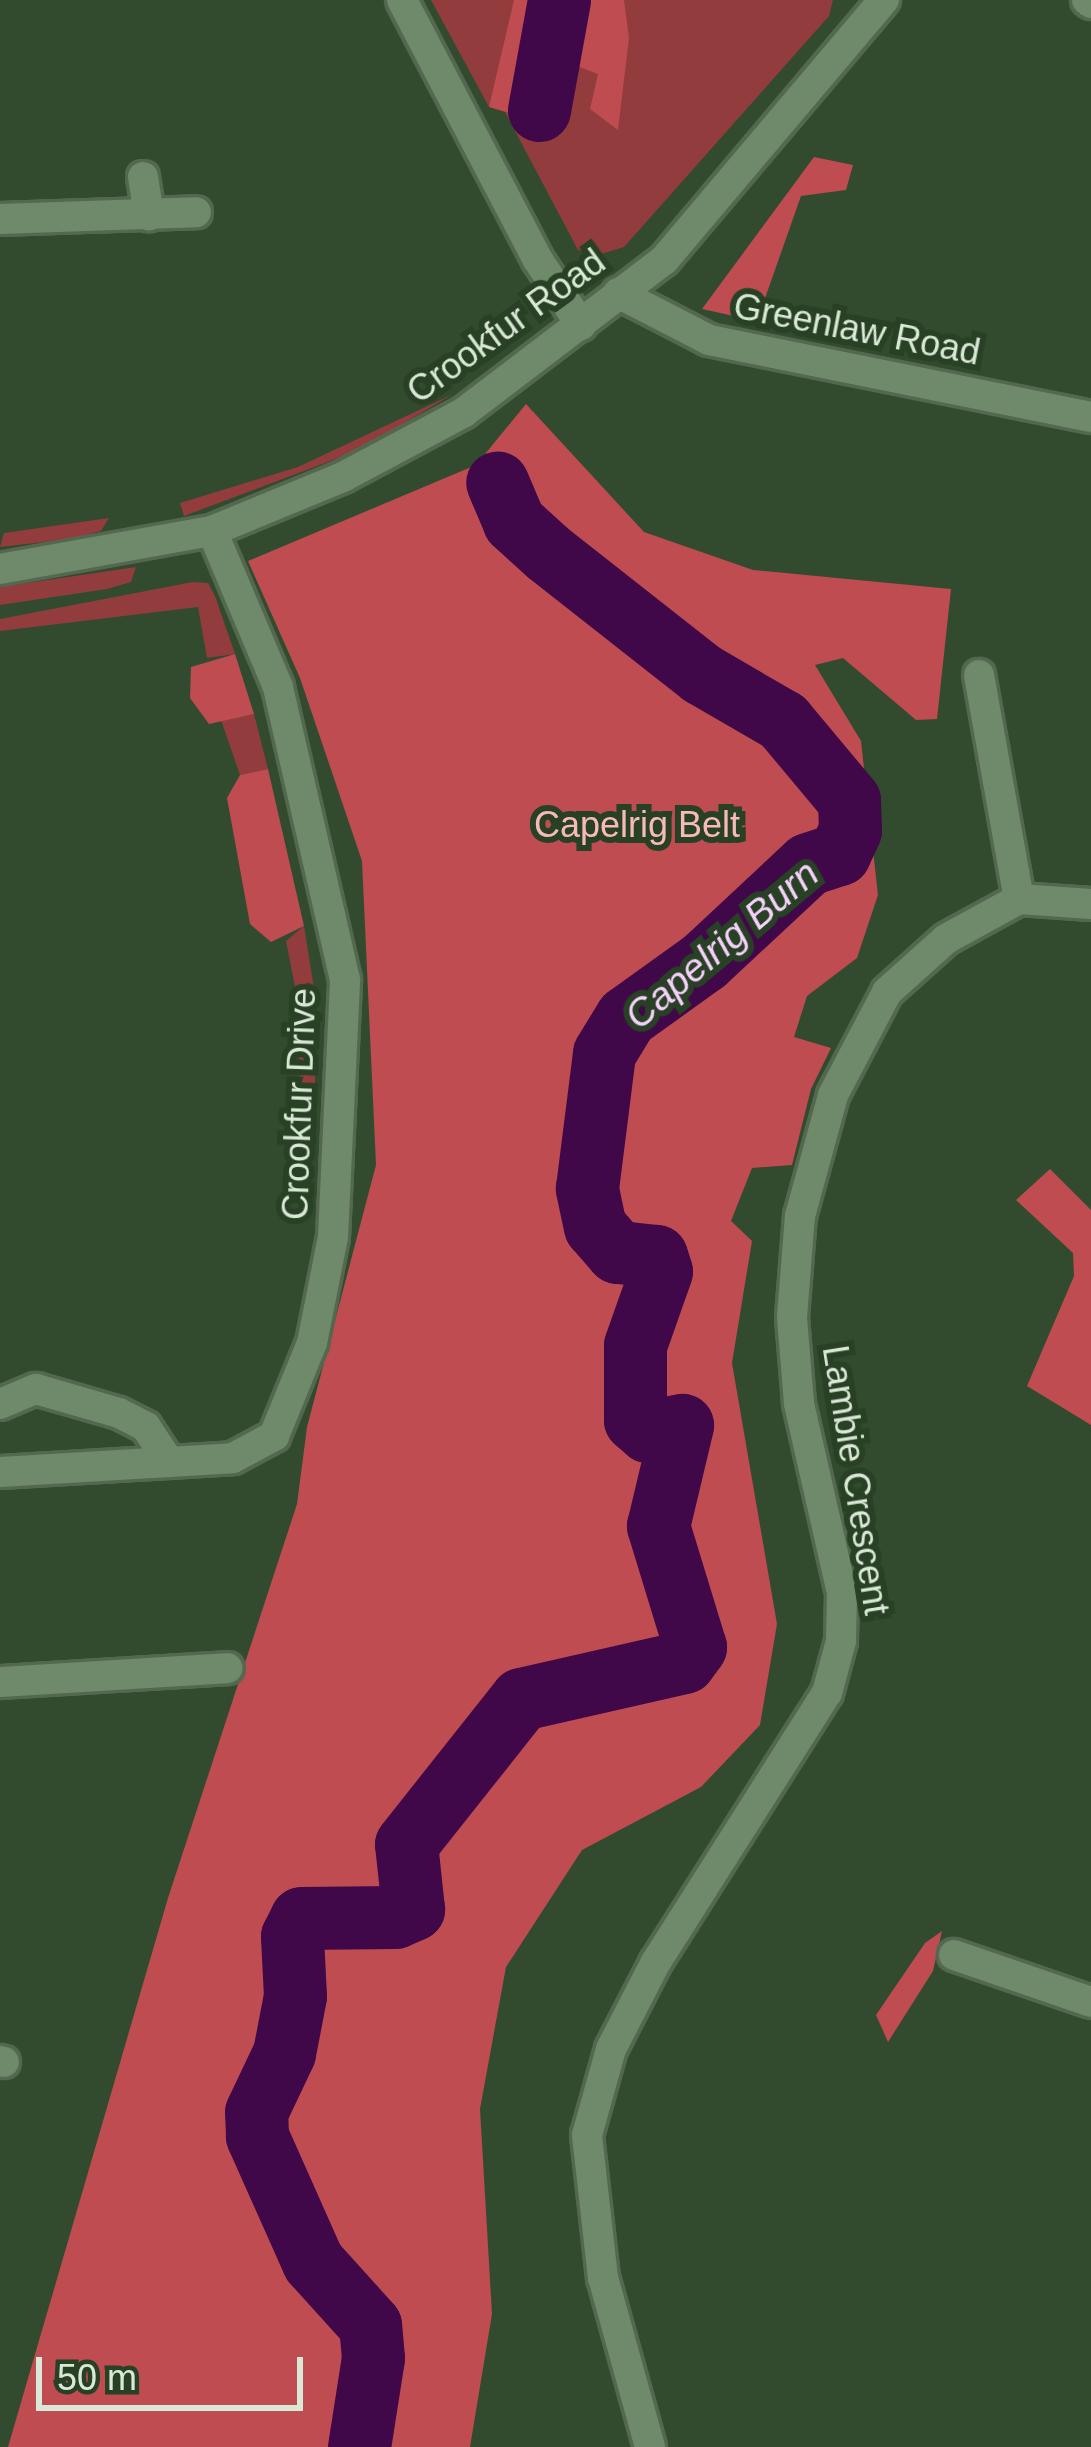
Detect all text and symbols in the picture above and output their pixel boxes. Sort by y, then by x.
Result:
street label: Crookfur Road [399,240,613,412]
street label: Greenlaw Road [730,284,984,374]
park label: Capelrig Belt [534,803,740,847]
water label: Capelrig Burn [616,850,828,1040]
street label: Crookfur Drive [273,987,325,1221]
street label: Lambie Crescent [813,1342,899,1618]
scale bar [42,2333,309,2407]
text: 50 m [57,2357,137,2398]

